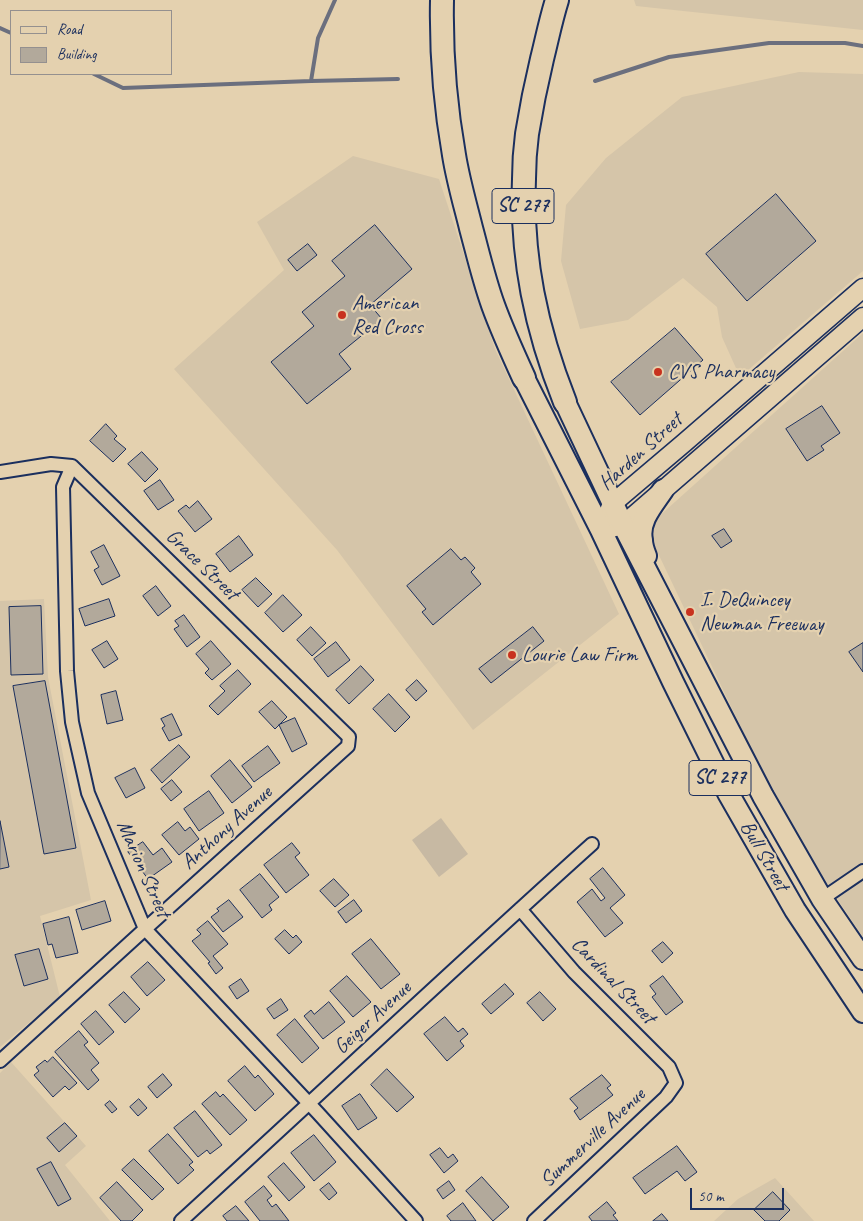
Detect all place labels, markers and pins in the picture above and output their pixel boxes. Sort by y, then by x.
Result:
place label: American Red Cross [352,290,422,340]
marker: American Red Cross [336,309,348,321]
place label: CVS Pharmacy [668,359,775,385]
marker: CVS Pharmacy [652,366,664,378]
place label: I. DeQuincey Newman Freeway [700,587,823,637]
marker: I. DeQuincey Newman Freeway [684,606,696,618]
place label: Lourie Law Firm [522,642,637,668]
marker: Lourie Law Firm [506,649,518,661]

